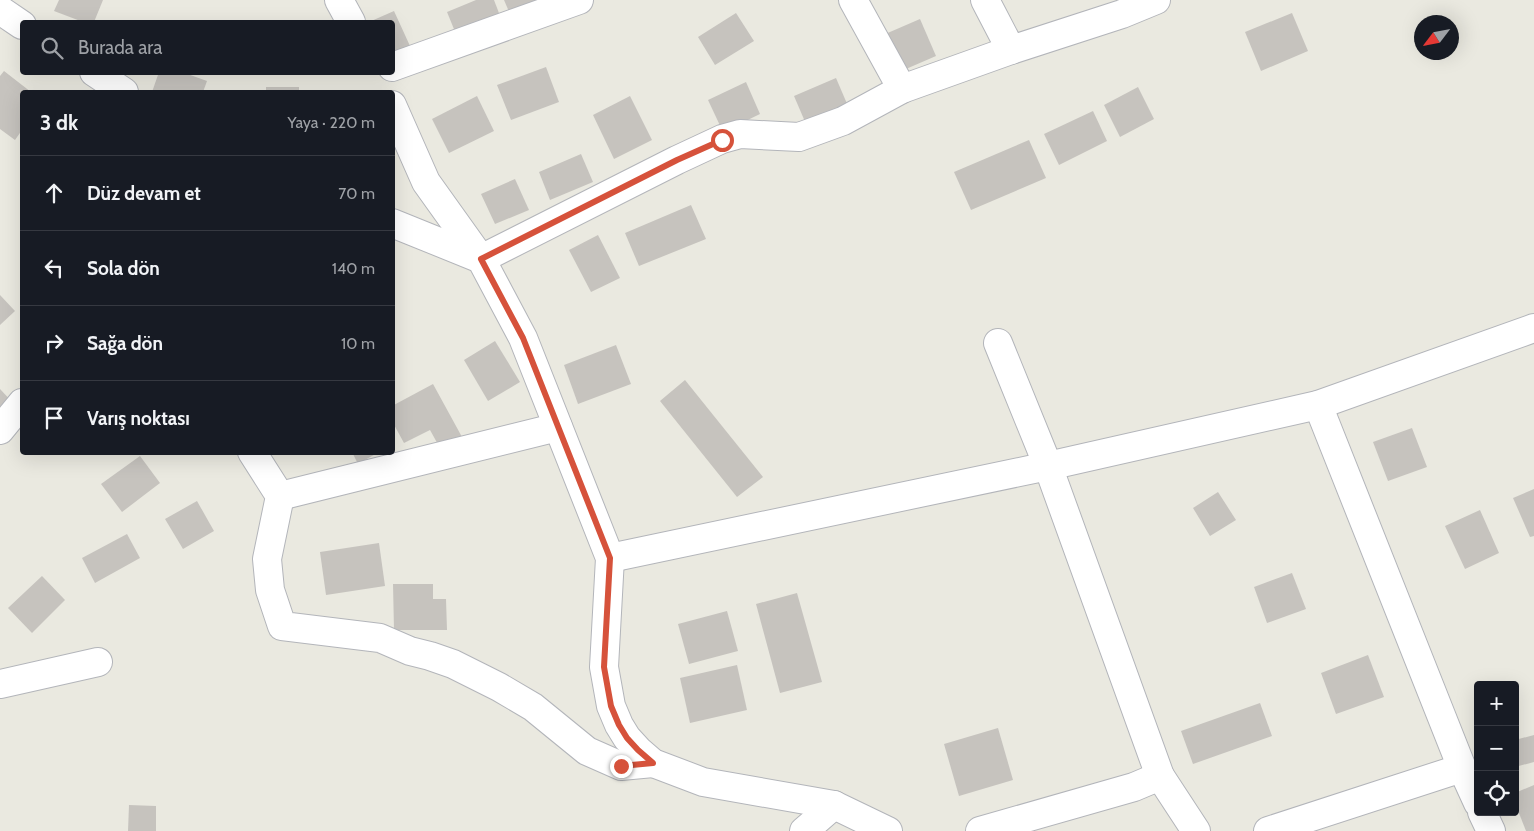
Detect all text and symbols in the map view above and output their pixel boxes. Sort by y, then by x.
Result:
north arrow [1414,15,1459,60]
search box [20,20,395,75]
icon: search [38,34,66,62]
text: Burada ara [78,36,162,59]
text: 3 dk [40,110,78,135]
text: Yaya · 220 m [287,113,375,132]
route start [711,129,734,152]
icon: ahead [40,179,68,207]
text: Düz devam et [87,182,201,205]
text: 70 m [338,184,375,203]
icon: left [40,254,68,282]
text: Sola dön [87,257,160,280]
text: 140 m [332,259,375,278]
icon: right [40,329,68,357]
text: Sağa dön [87,332,163,355]
text: 10 m [341,334,375,353]
icon: arrive [40,404,68,432]
text: Varış noktası [87,407,190,430]
map controls [1474,681,1519,816]
button: + [1474,681,1519,726]
button: − [1474,726,1519,771]
route end [610,755,633,778]
button: locate [1474,771,1519,816]

